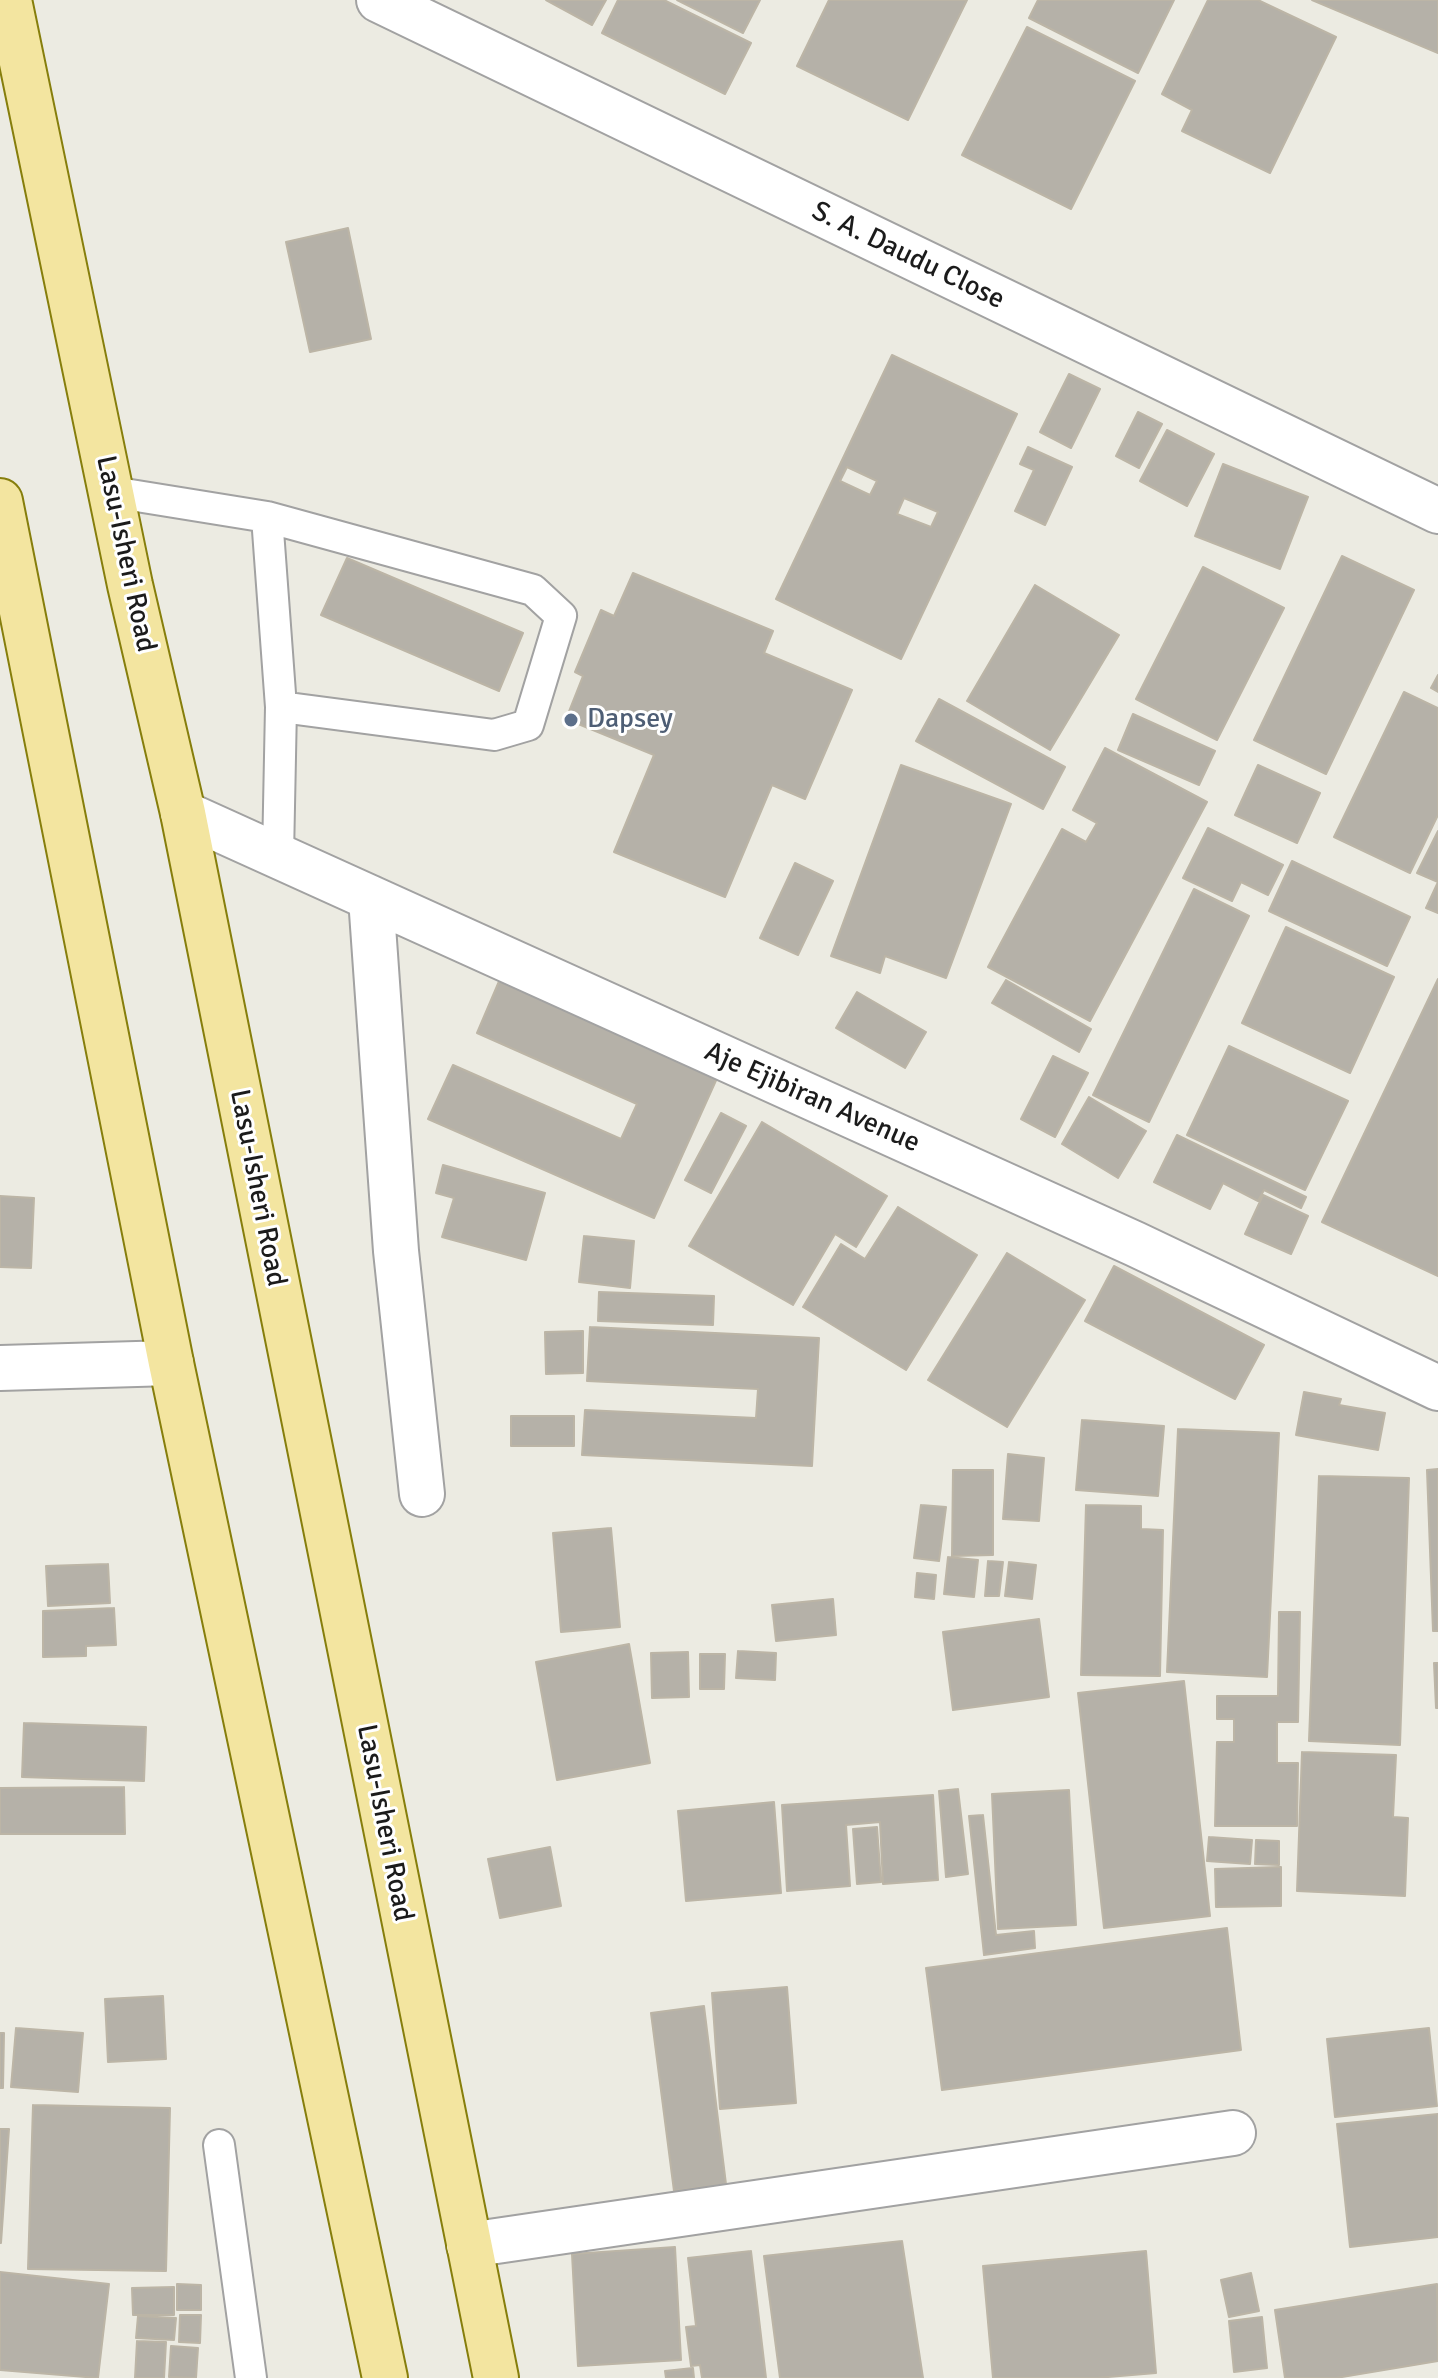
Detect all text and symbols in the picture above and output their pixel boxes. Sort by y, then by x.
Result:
street label: S. A. Daudu Close [806,195,1010,317]
street label: Lasu-Isheri Road [88,453,162,655]
place label: Dapsey [587,703,673,737]
marker: Dapsey [562,711,580,729]
street label: Aje Ejibiran Avenue [699,1035,925,1161]
street label: Lasu-Isheri Road [221,1087,293,1289]
street label: Lasu-Isheri Road [348,1722,420,1924]

